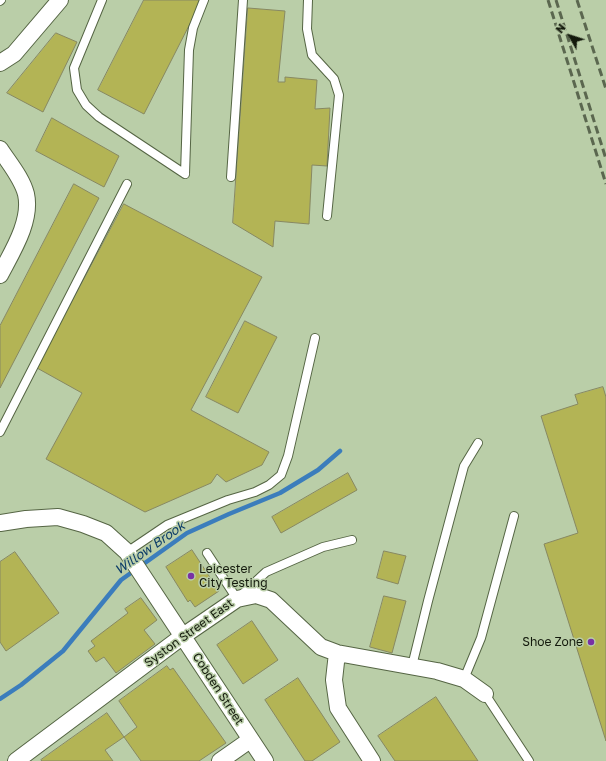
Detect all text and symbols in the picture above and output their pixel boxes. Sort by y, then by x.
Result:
north arrow [550,16,590,56]
text: N [553,21,568,35]
water label: Willow Brook [112,518,188,578]
place label: Leicester City Testing [199,562,268,590]
marker: Leicester City Testing [186,571,196,581]
street label: Syston Street East [142,596,236,670]
place label: Shoe Zone [522,635,583,649]
marker: Shoe Zone [586,637,596,647]
street label: Cobden Street [189,650,247,728]

